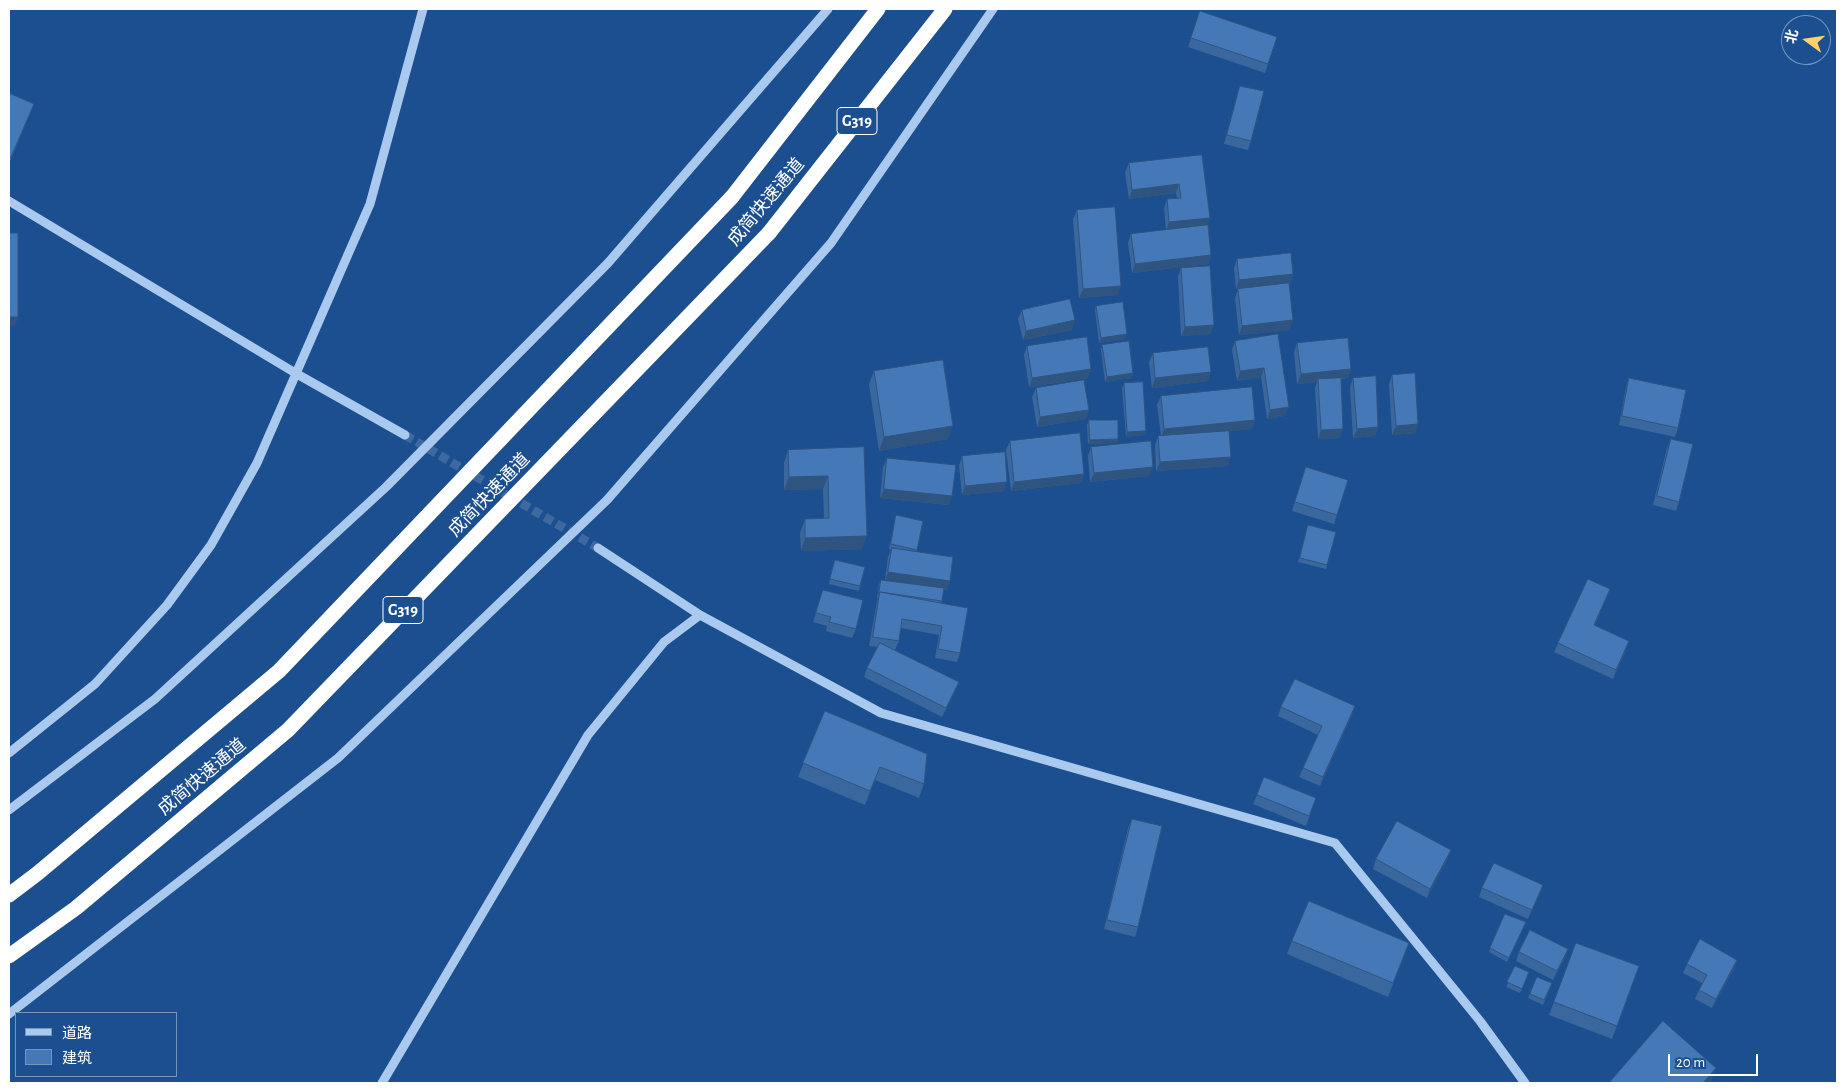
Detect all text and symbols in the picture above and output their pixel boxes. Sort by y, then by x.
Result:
north arrow [1781,15,1831,65]
text: 北 [1784,28,1801,45]
road number: G319 [837,108,877,134]
street label: 成简快速通道 [723,154,809,250]
street label: 成简快速通道 [444,449,534,541]
road number: G319 [383,596,423,624]
street label: 成简快速通道 [154,734,250,820]
legend [15,1012,178,1077]
text: 道路 [62,1026,92,1041]
scale bar [1671,1044,1761,1076]
text: 建筑 [62,1051,92,1066]
text: 20 m [1676,1055,1705,1070]

